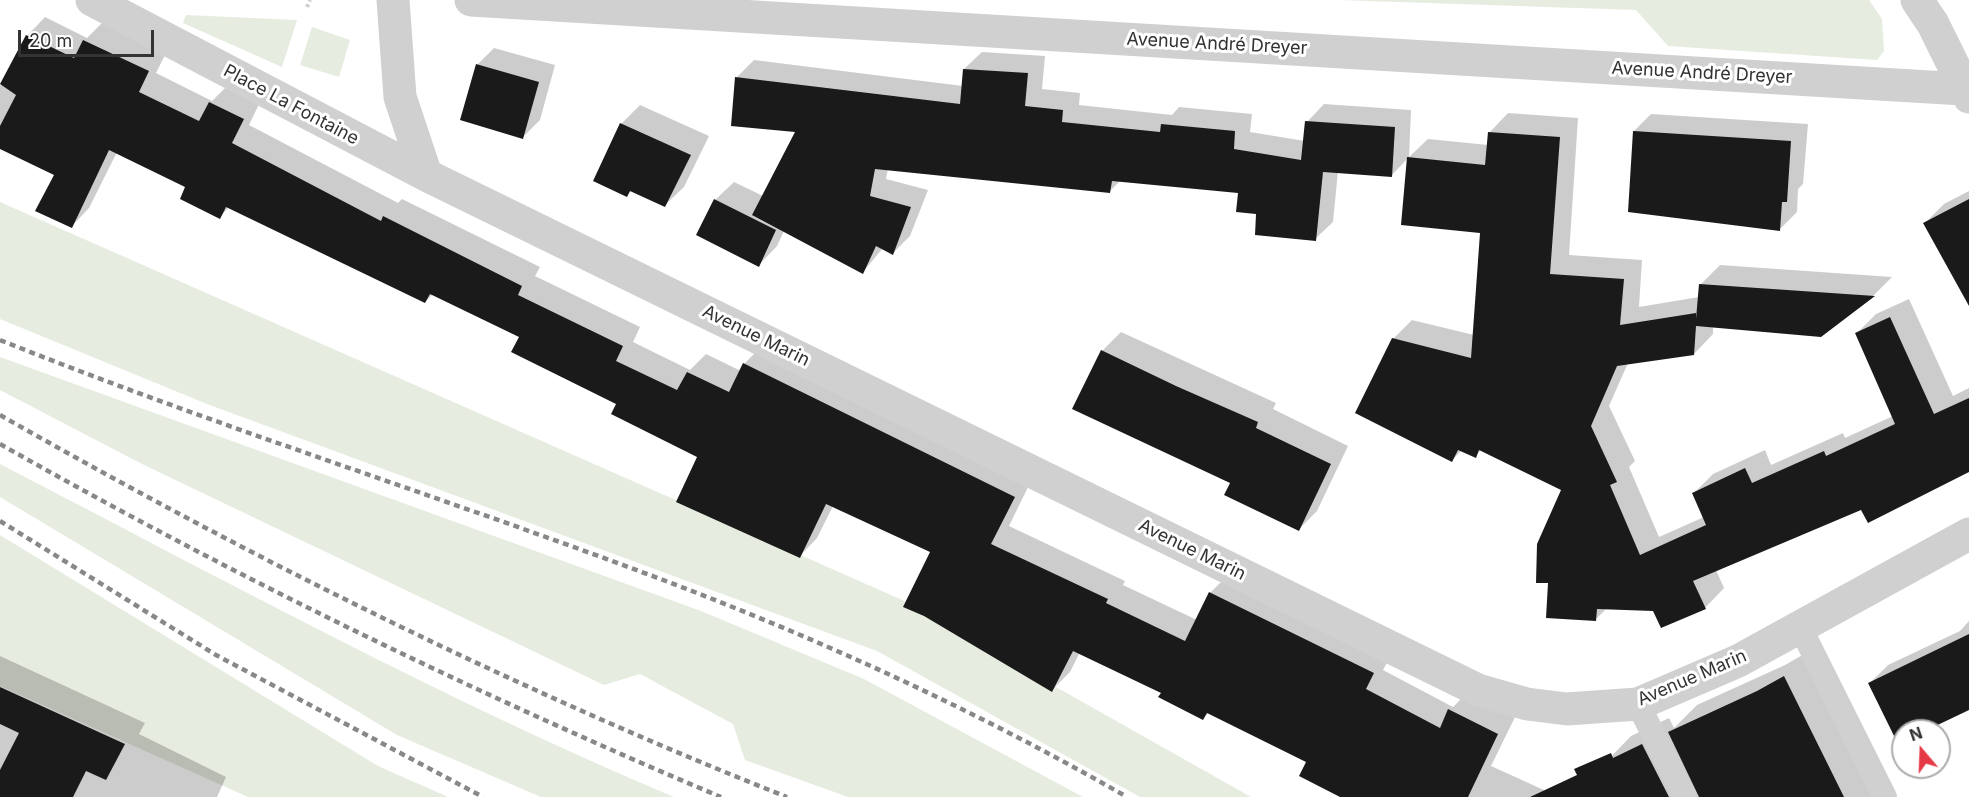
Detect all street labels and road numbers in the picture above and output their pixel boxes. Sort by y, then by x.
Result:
street label: Avenue André Dreyer [1126,28,1308,60]
street label: Avenue André Dreyer [1611,57,1793,89]
street label: Place La Fontaine [220,60,362,150]
street label: Avenue Marin [699,301,813,371]
street label: Avenue Marin [1135,515,1249,585]
street label: Avenue Marin [1634,645,1750,711]

